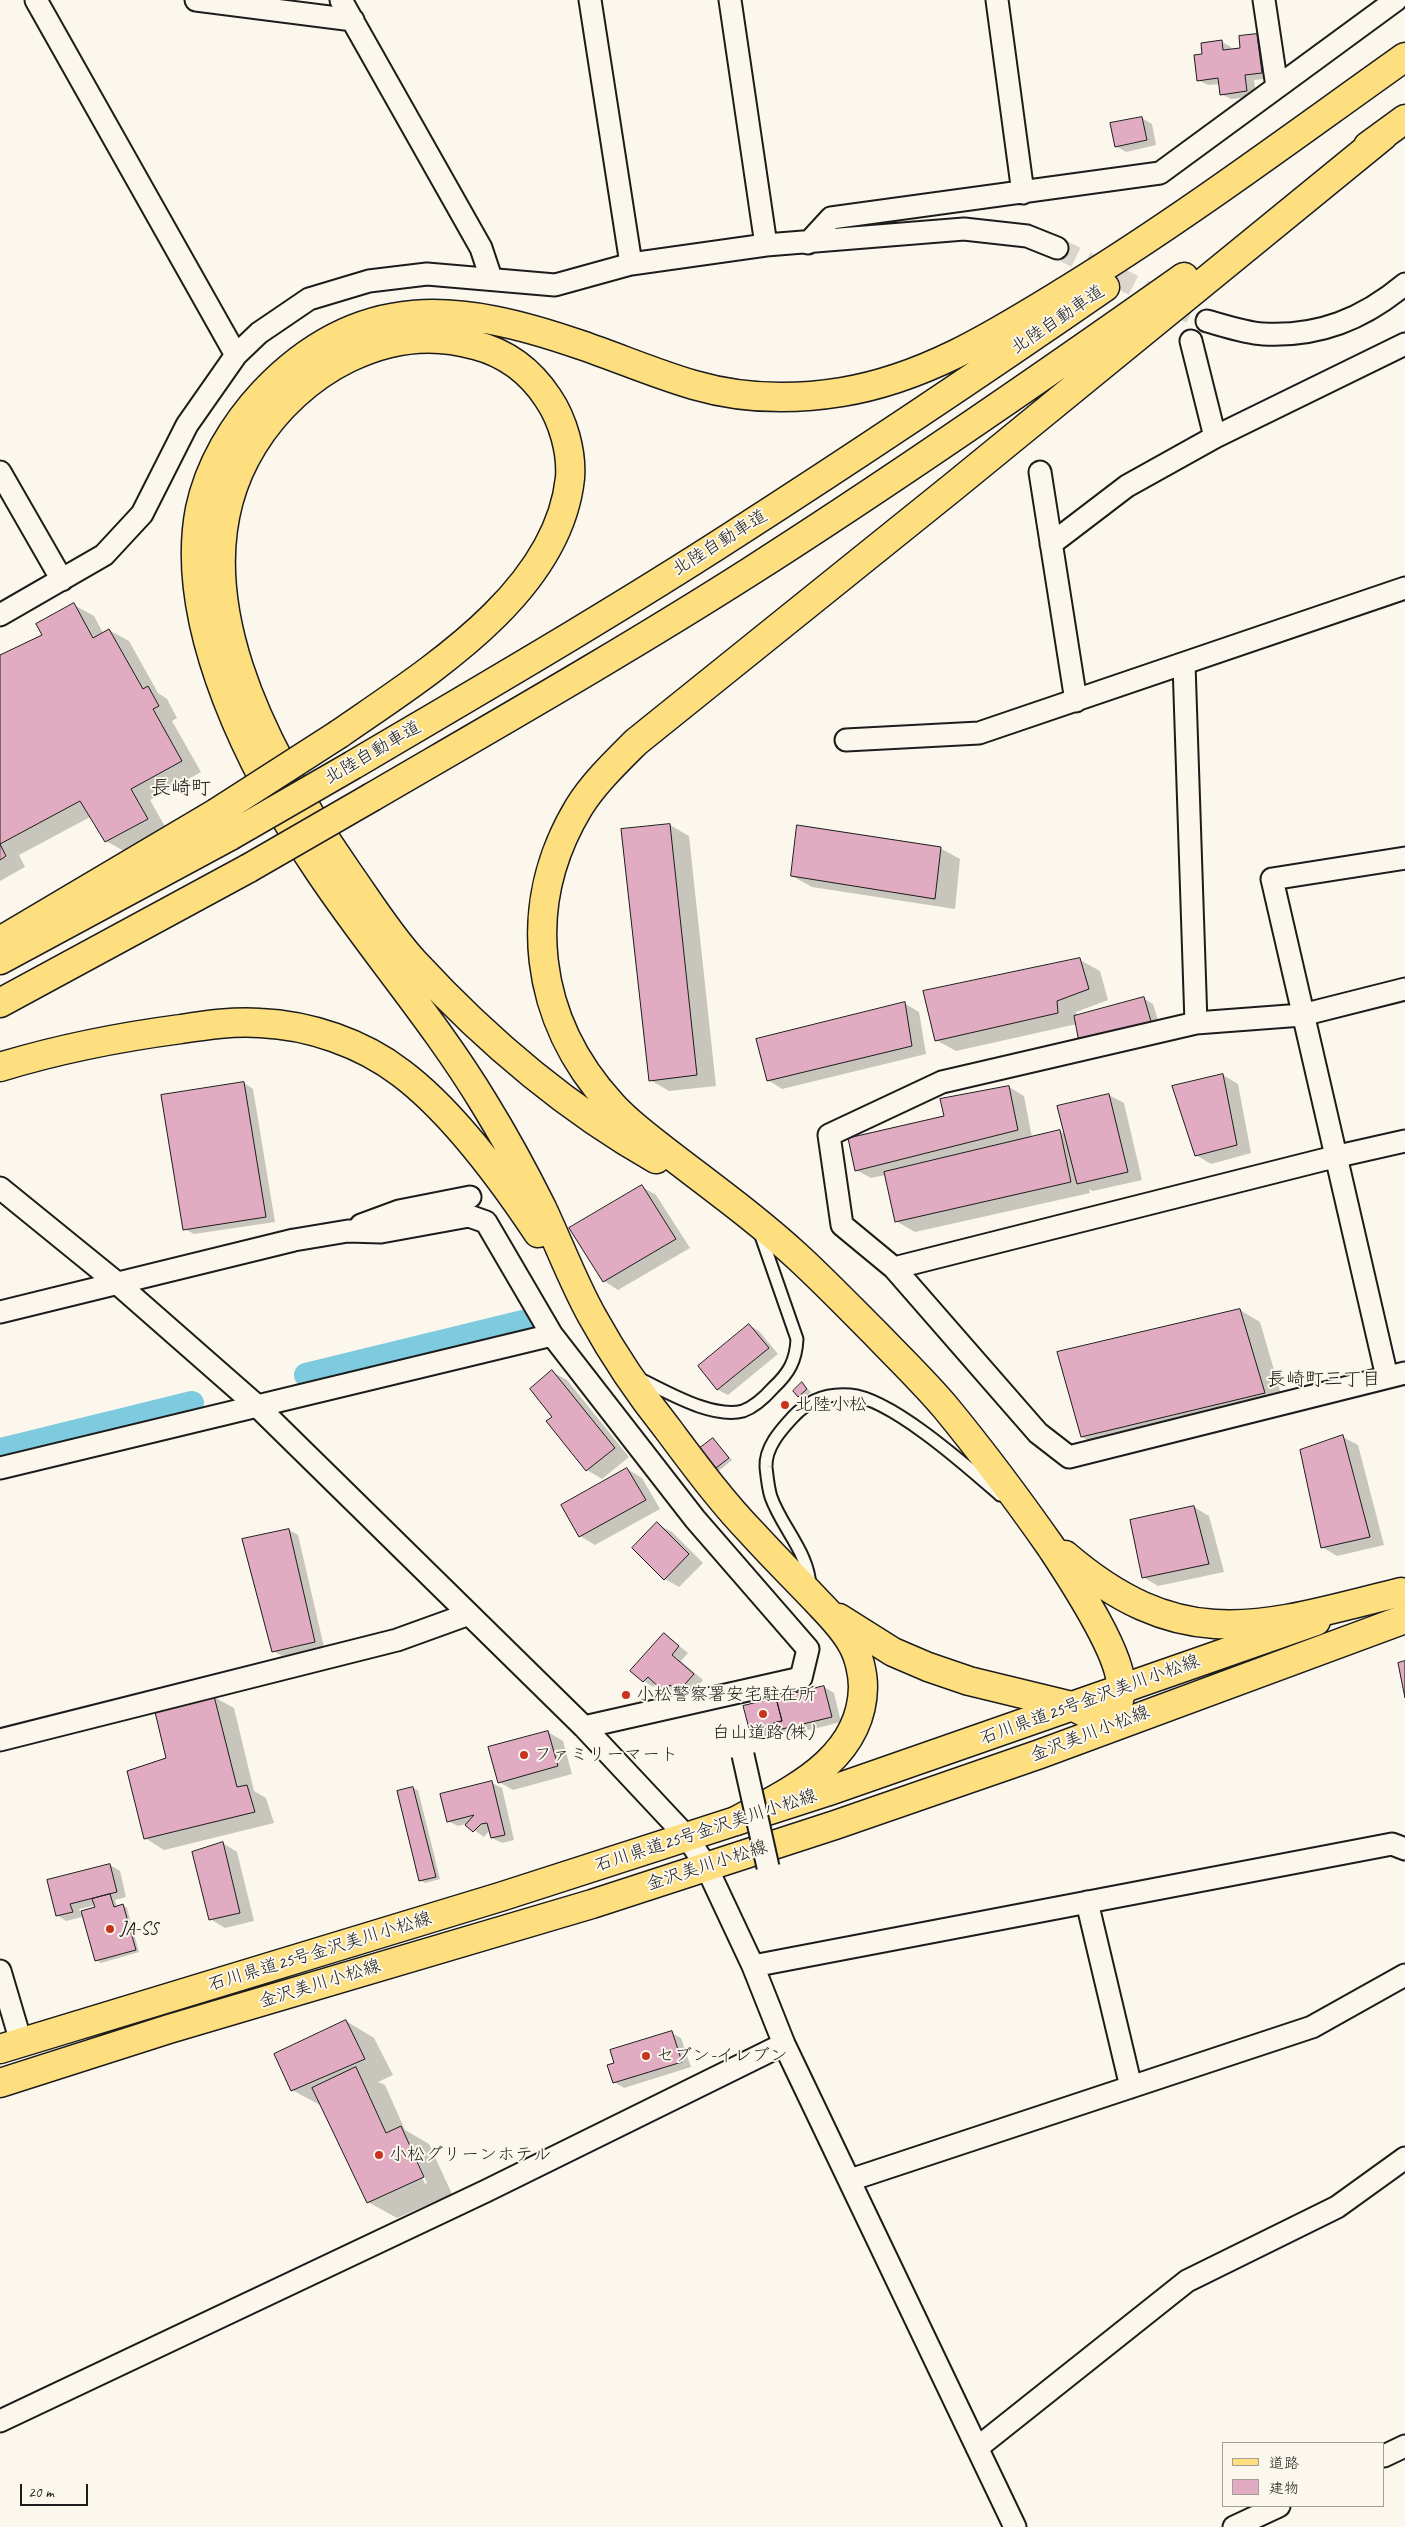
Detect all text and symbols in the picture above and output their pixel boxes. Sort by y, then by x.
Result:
street label: 北陸自動車道 [1007,281,1109,359]
street label: 北陸自動車道 [668,505,772,581]
street label: 北陸自動車道 [321,717,425,789]
district label: 長崎町 [151,777,211,801]
district label: 長崎町三丁目 [1267,1369,1381,1391]
place label: 北陸小松 [795,1394,867,1416]
marker: 北陸小松 [779,1399,791,1411]
street label: 石川県道25号金沢美川小松線 [977,1650,1203,1750]
place label: 小松警察署安宅駐在所 [636,1684,816,1706]
marker: 小松警察署安宅駐在所 [620,1689,632,1701]
street label: 金沢美川小松線 [1027,1701,1153,1767]
marker: 白山道路(株) [757,1708,769,1720]
place label: 白山道路(株) [712,1722,814,1744]
place label: ファミリーマート [534,1744,678,1766]
marker: ファミリーマート [518,1749,530,1761]
street label: 石川県道25号金沢美川小松線 [592,1785,820,1877]
street label: 金沢美川小松線 [644,1836,770,1896]
street label: 石川県道25号金沢美川小松線 [206,1908,434,1996]
place label: JA-SS [120,1918,158,1940]
marker: JA-SS [104,1923,116,1935]
street label: 金沢美川小松線 [257,1955,383,2013]
place label: セブン-イレブン [656,2045,788,2067]
marker: セブン-イレブン [640,2050,652,2062]
place label: 小松グリーンホテル [389,2144,551,2166]
marker: 小松グリーンホテル [373,2149,385,2161]
legend [1222,2442,1385,2507]
text: 道路 [1269,2454,1299,2473]
scale bar [22,2474,90,2506]
text: 建物 [1269,2479,1299,2498]
text: 20 m [28,2483,54,2502]

